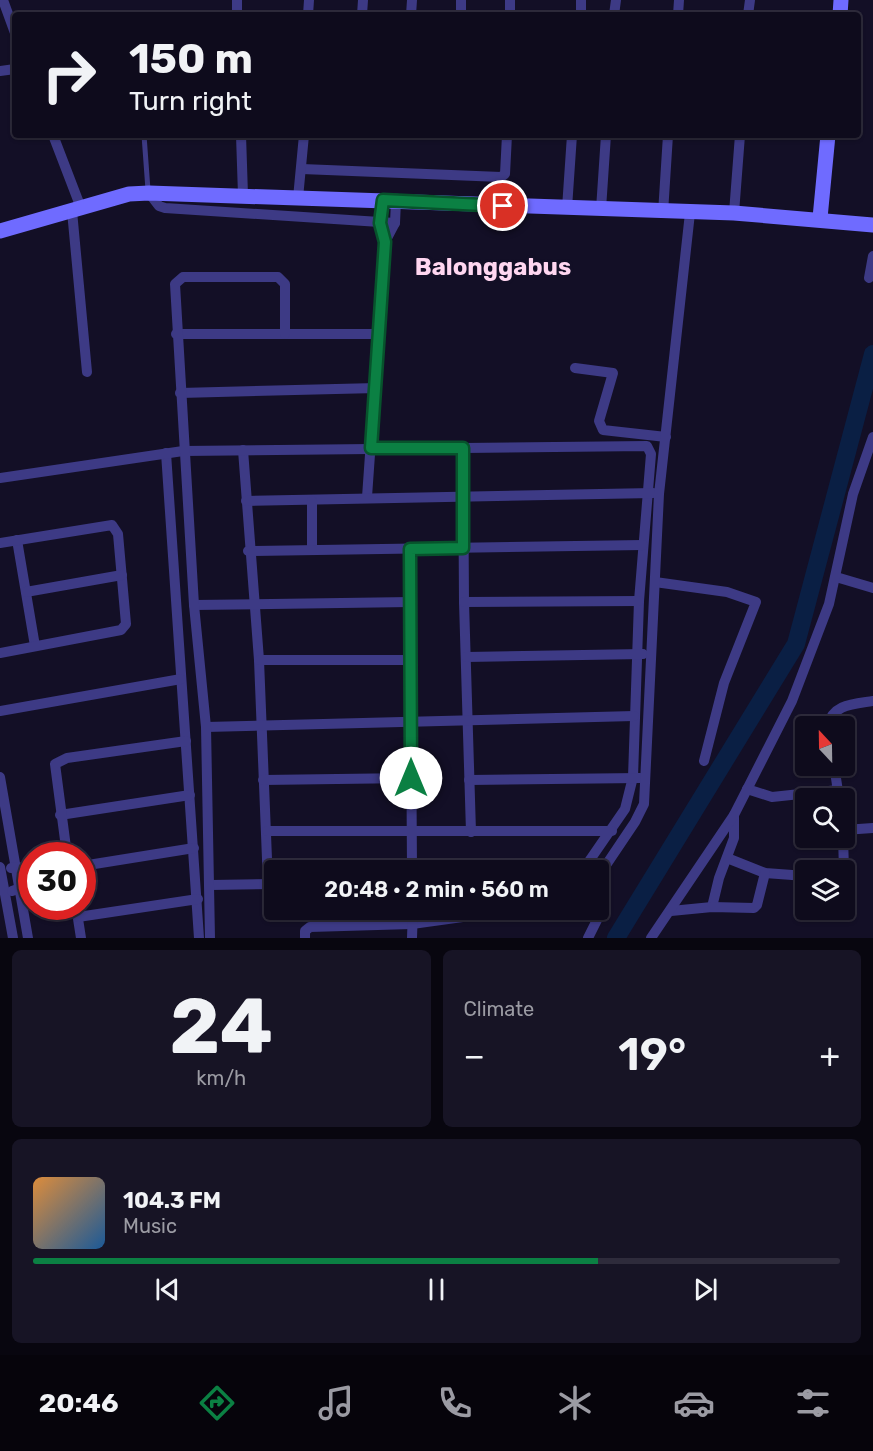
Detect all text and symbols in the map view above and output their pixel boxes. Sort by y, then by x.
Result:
text: 150 m [129,34,253,84]
icon: right [30,36,108,114]
text: Turn right [129,85,252,117]
pin [477,180,528,231]
icon: arrive [486,189,519,222]
district label: Balonggabus [415,253,571,281]
north arrow [795,716,855,776]
map controls [795,716,855,920]
position arrow [379,746,443,810]
button: search [795,788,855,848]
speed limit sign: 30 [18,842,96,920]
button: layers [795,860,855,920]
text: 20:48 · 2 min · 560 m [324,876,549,903]
text: 24 [169,980,273,1073]
text: Climate [464,997,534,1021]
text: 19° [618,1028,686,1081]
text: − [464,1036,485,1075]
text: + [819,1036,840,1075]
text: km/h [196,1066,246,1090]
text: 104.3 FM [123,1187,221,1214]
text: Music [123,1214,177,1238]
icon: previous [151,1273,184,1306]
icon: pause [420,1273,453,1306]
icon: next [689,1273,722,1306]
icon: directions [196,1382,238,1424]
icon: music [315,1382,357,1424]
icon: phone [434,1382,476,1424]
icon: climate [554,1382,596,1424]
icon: car [673,1382,715,1424]
icon: filters [792,1382,834,1424]
text: 20:46 [39,1387,118,1419]

